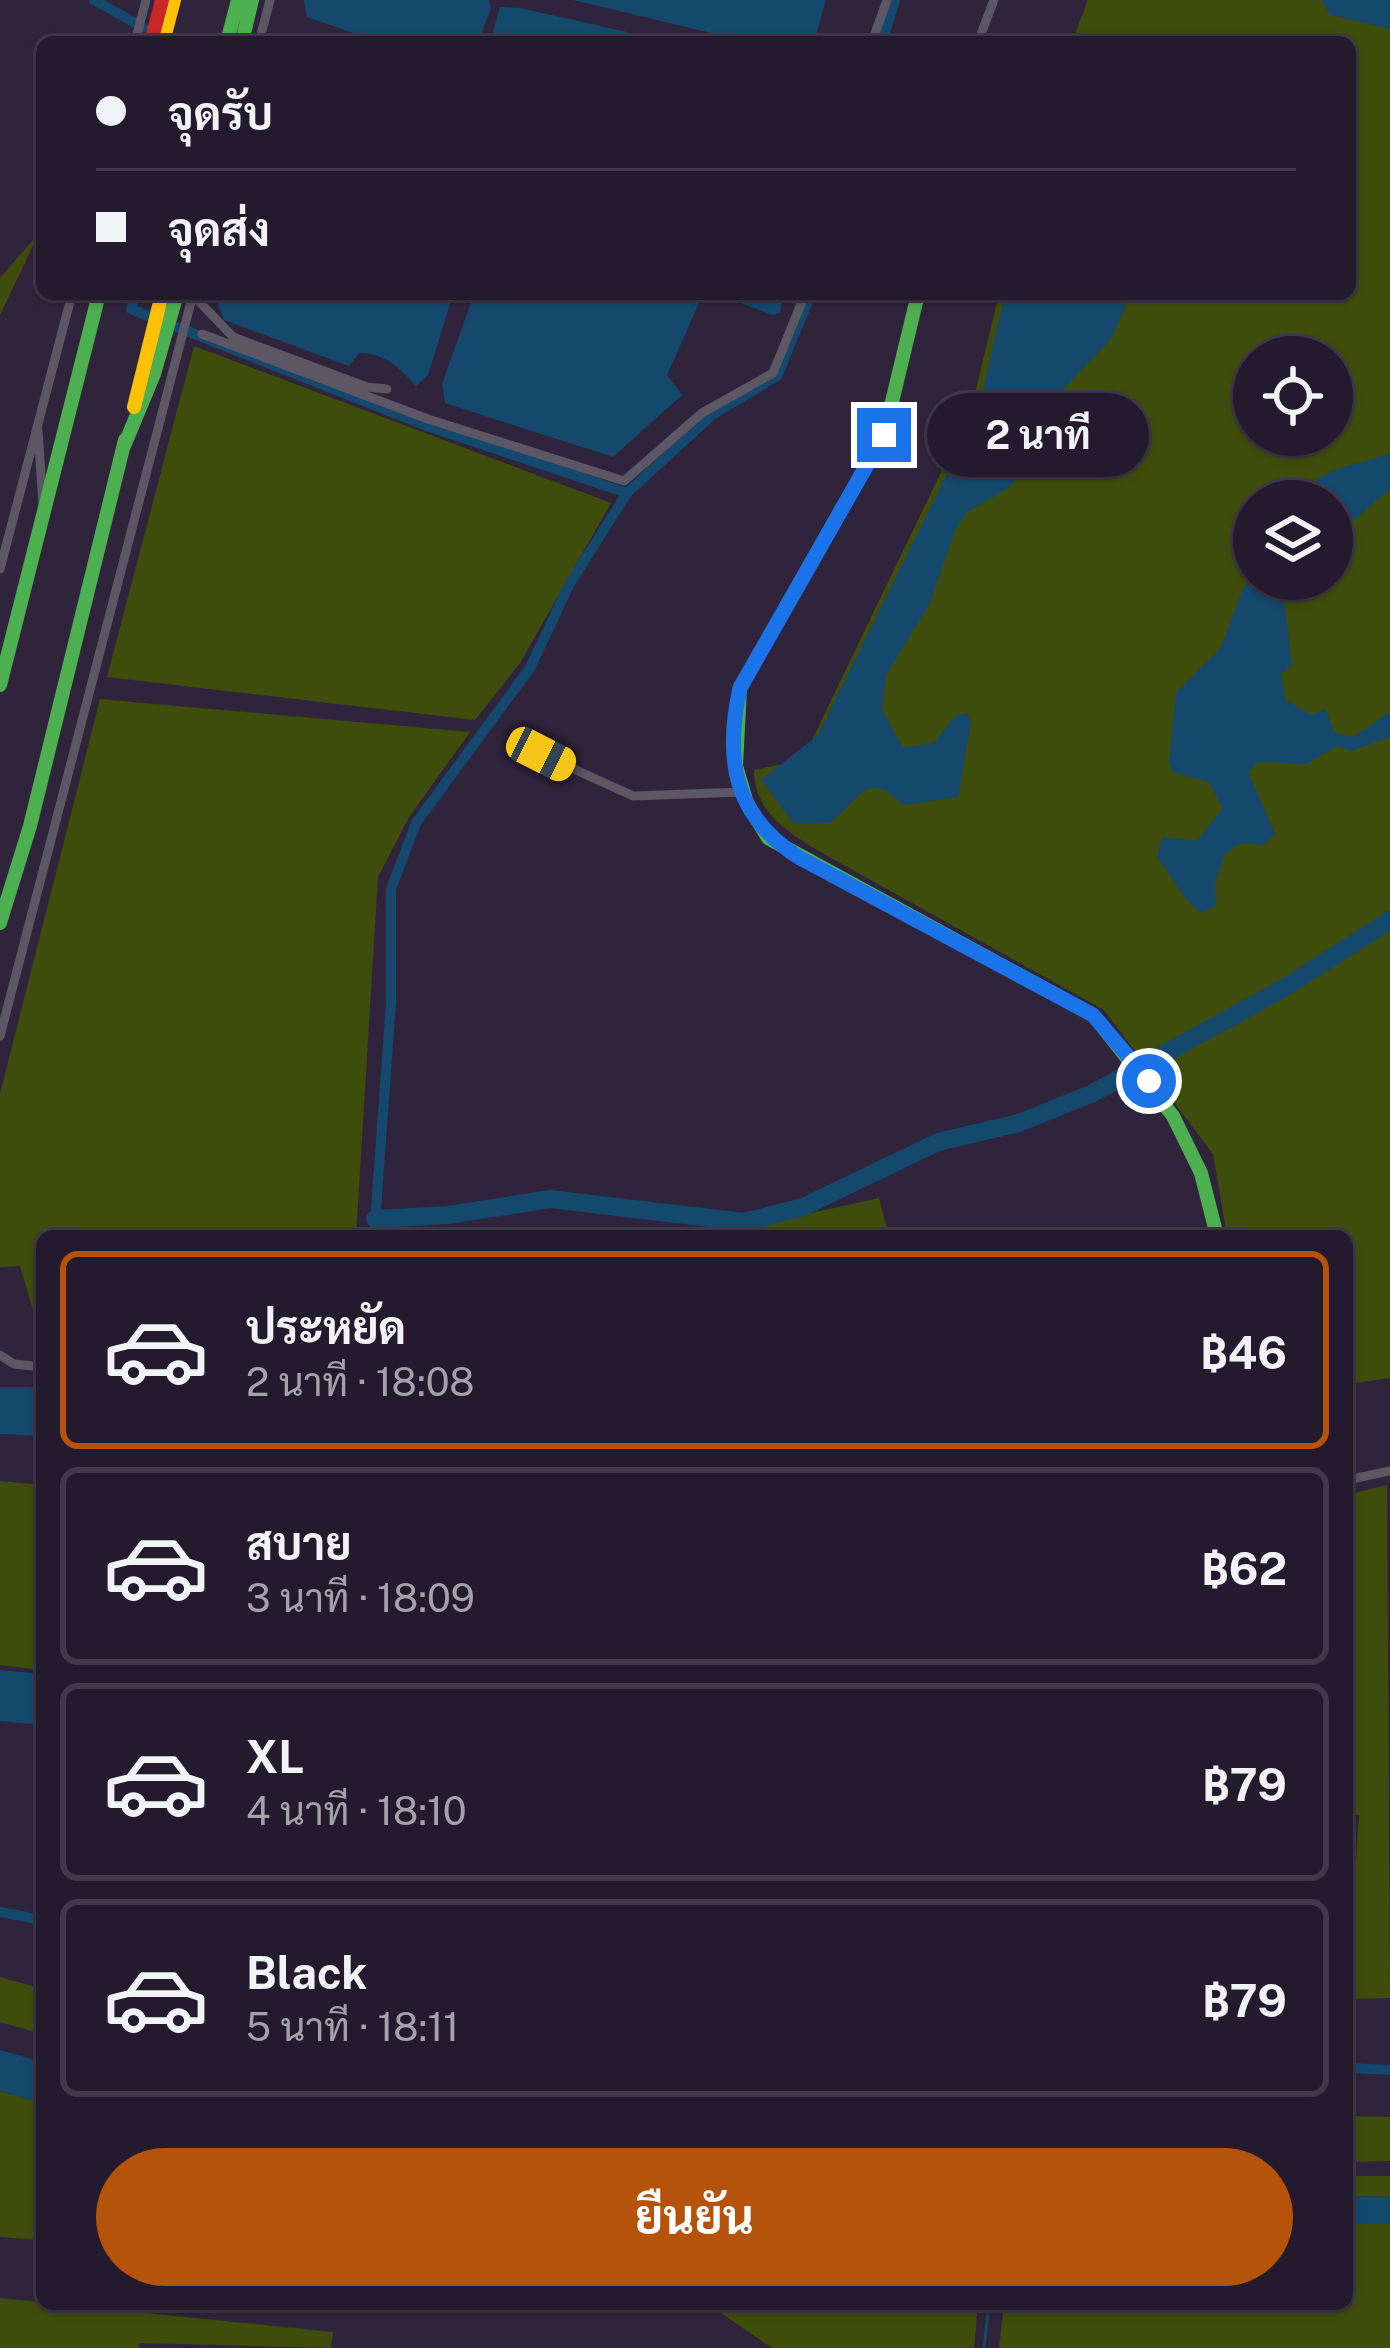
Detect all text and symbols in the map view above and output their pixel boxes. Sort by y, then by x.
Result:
text: จุดรับ [168,87,273,140]
text: จุดส่ง [168,203,270,256]
map controls [1233,336,1353,600]
button: locate [1233,336,1353,456]
callout: 2 นาที [926,393,1148,477]
route end [857,408,911,462]
text: 2 นาที [985,412,1091,458]
button: layers [1233,480,1353,600]
car [501,722,581,786]
route start [1122,1054,1176,1108]
icon: car [102,1296,210,1404]
text: ประหยัด [246,1301,406,1354]
text: ฿46 [1201,1326,1287,1379]
text: 2 นาที · 18:08 [246,1359,475,1405]
icon: car [102,1512,210,1620]
text: สบาย [246,1517,352,1570]
text: ฿62 [1202,1542,1287,1595]
text: 3 นาที · 18:09 [246,1575,475,1621]
icon: car [102,1728,210,1836]
text: XL [246,1730,304,1783]
text: ฿79 [1202,1758,1287,1811]
text: 4 นาที · 18:10 [246,1788,467,1834]
icon: car [102,1944,210,2052]
text: Black [246,1946,367,1999]
text: ฿79 [1202,1974,1287,2027]
text: 5 นาที · 18:11 [246,2004,459,2050]
button: ยืนยัน [96,2148,1293,2286]

